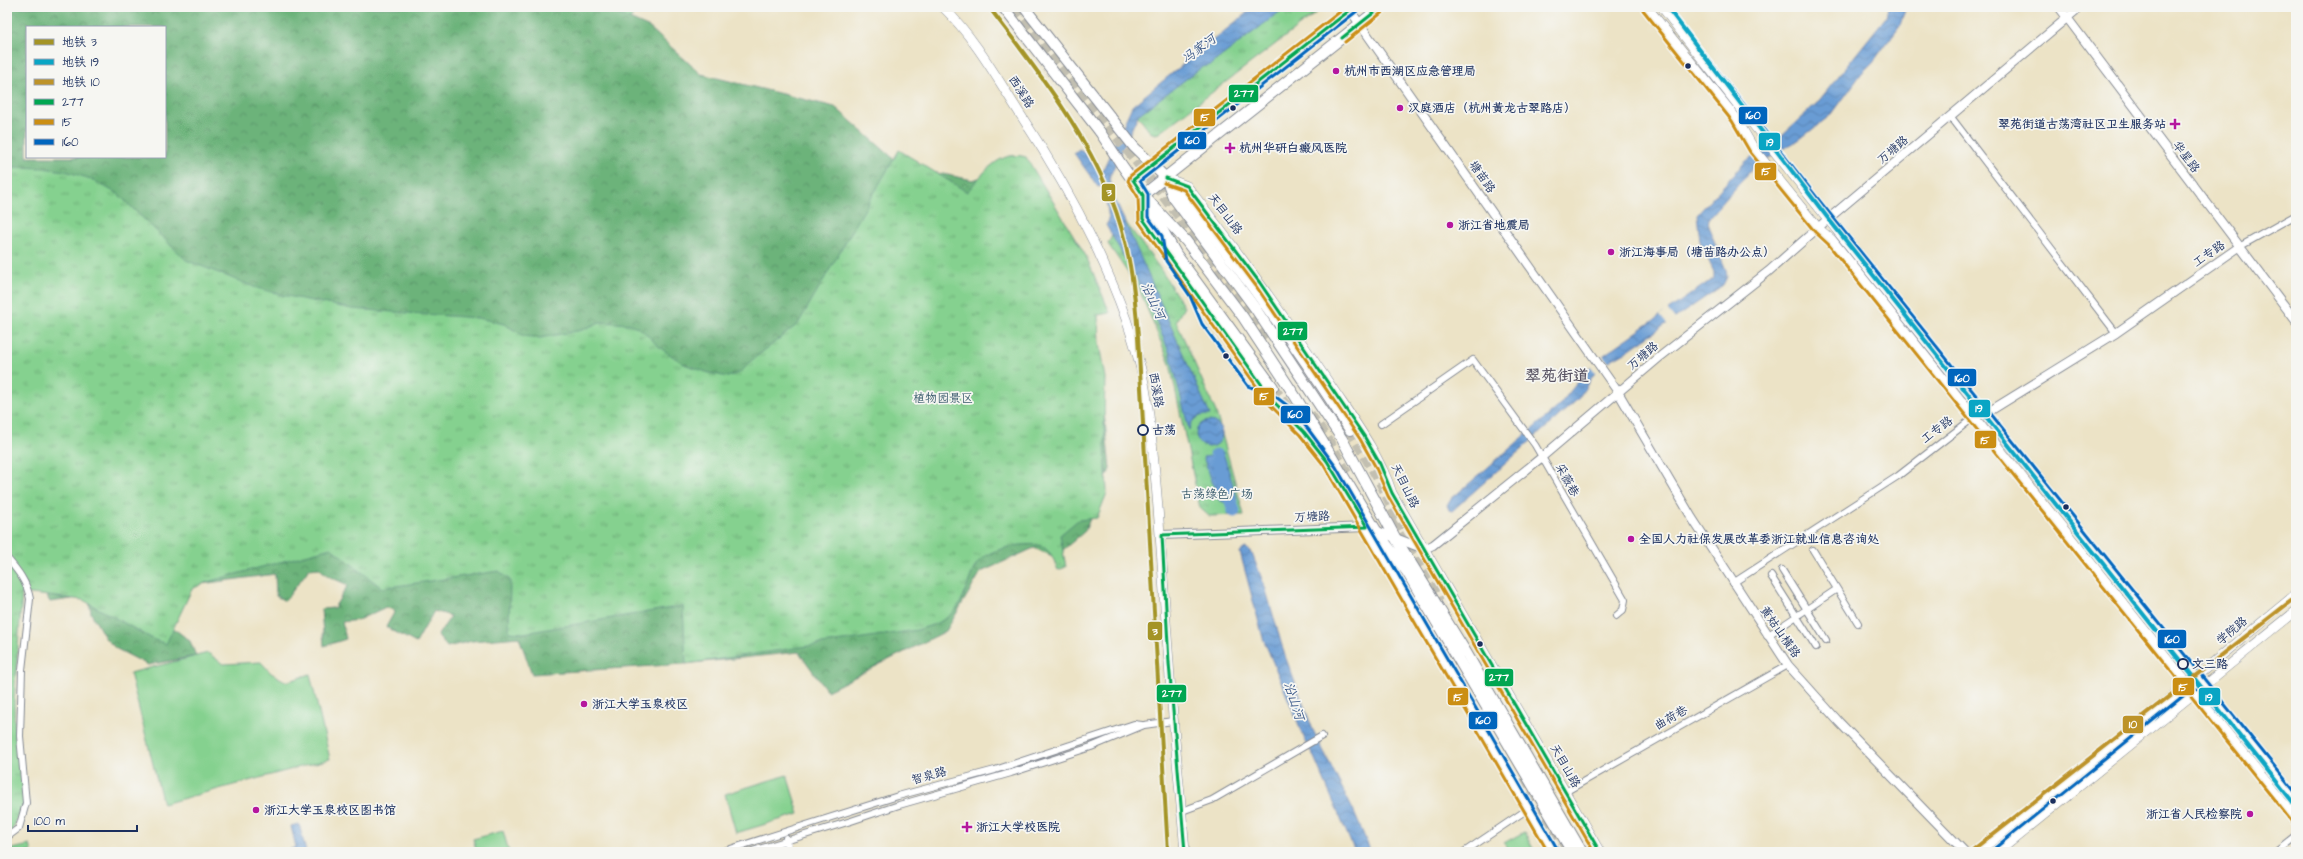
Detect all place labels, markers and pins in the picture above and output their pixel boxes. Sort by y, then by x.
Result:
unlabelled marker [1683,61,1693,71]
place label: 杭州市西湖区应急管理局 [1344,63,1476,80]
marker: 杭州市西湖区应急管理局 [1331,66,1341,76]
place label: 汉庭酒店（杭州黄龙古翠路店） [1408,100,1576,117]
unlabelled marker [1228,103,1238,113]
marker: 汉庭酒店（杭州黄龙古翠路店） [1395,103,1405,113]
place label: 翠苑街道古荡湾社区卫生服务站 [1998,116,2166,133]
marker: 翠苑街道古荡湾社区卫生服务站 [2169,118,2181,130]
place label: 杭州华研白癜风医院 [1239,140,1347,157]
marker: 杭州华研白癜风医院 [1224,142,1236,154]
place label: 浙江省地震局 [1458,217,1530,234]
marker: 浙江省地震局 [1445,220,1455,230]
place label: 浙江海事局（塘苗路办公点） [1619,244,1775,261]
marker: 浙江海事局（塘苗路办公点） [1606,247,1616,257]
unlabelled marker [1221,351,1231,361]
place label: 古荡 [1152,422,1176,439]
marker: 古荡 [1137,424,1149,436]
unlabelled marker [2061,502,2071,512]
place label: 全国人力社保发展改革委浙江就业信息咨询处 [1639,531,1879,548]
marker: 全国人力社保发展改革委浙江就业信息咨询处 [1626,534,1636,544]
unlabelled marker [1475,639,1485,649]
place label: 文三路 [2192,656,2228,673]
marker: 文三路 [2177,658,2189,670]
place label: 浙江大学玉泉校区 [592,696,688,713]
marker: 浙江大学玉泉校区 [579,699,589,709]
unlabelled marker [2048,796,2058,806]
place label: 浙江大学玉泉校区图书馆 [264,802,396,819]
marker: 浙江大学玉泉校区图书馆 [251,805,261,815]
place label: 浙江省人民检察院 [2146,806,2242,823]
marker: 浙江省人民检察院 [2245,809,2255,819]
place label: 浙江大学校医院 [976,819,1060,836]
marker: 浙江大学校医院 [961,821,973,833]

